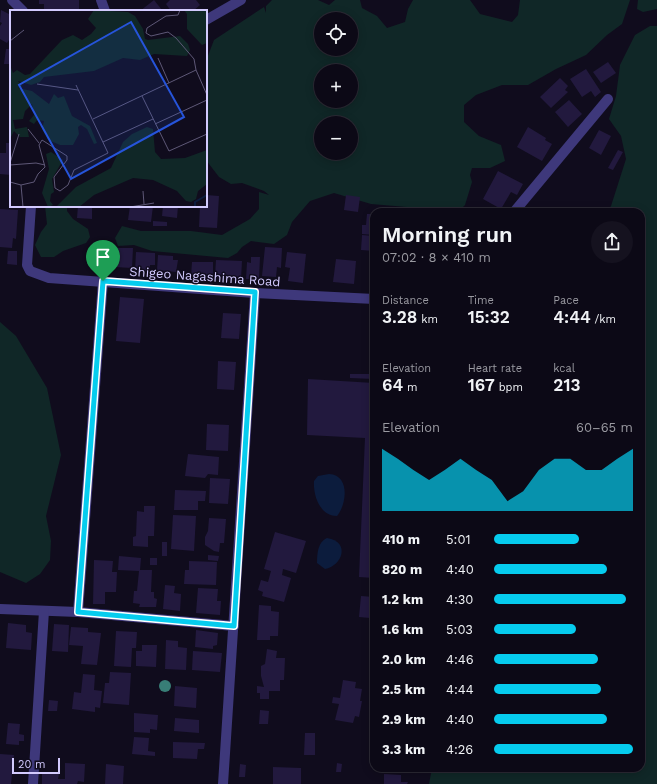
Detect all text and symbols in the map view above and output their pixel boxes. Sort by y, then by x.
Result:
inset map [10,10,207,207]
map controls [314,12,358,160]
button: locate [314,12,358,56]
button: + [314,64,358,108]
button: − [314,116,358,160]
button: share [591,221,633,263]
text: Morning run [382,222,513,247]
pin [86,240,120,281]
icon: arrive [92,246,114,268]
text: 07:02 · 8 × 410 m [382,250,491,265]
street label: Shigeo Nagashima Road [129,264,281,289]
text: Distance [382,294,429,307]
text: Time [468,294,494,307]
text: Pace [553,294,579,307]
text: 3.28 [382,307,417,327]
text: 15:32 [468,307,510,327]
text: 4:44 [553,307,591,327]
text: km [417,313,438,326]
text: /km [591,313,616,326]
text: Elevation [382,362,431,375]
text: Heart rate [468,362,522,375]
text: kcal [553,362,575,375]
text: 64 [382,375,403,395]
text: 167 [468,375,495,395]
text: 213 [553,375,580,395]
text: m [403,381,417,394]
text: bpm [495,381,523,394]
text: Elevation [382,420,440,435]
text: 60–65 m [576,420,633,435]
text: 410 m [382,532,420,547]
text: 5:01 [446,532,471,547]
text: 820 m [382,562,422,577]
text: 4:40 [446,562,474,577]
text: 1.2 km [382,592,423,607]
text: 4:30 [446,592,473,607]
text: 1.6 km [382,622,423,637]
text: 5:03 [446,622,473,637]
text: 2.0 km [382,652,426,667]
text: 4:46 [446,652,474,667]
text: 2.5 km [382,682,425,697]
text: 4:44 [446,682,474,697]
text: 2.9 km [382,712,426,727]
text: 4:40 [446,712,474,727]
text: 3.3 km [382,742,425,757]
text: 4:26 [446,742,473,757]
scale bar [12,756,60,775]
text: 20 m [18,758,46,771]

